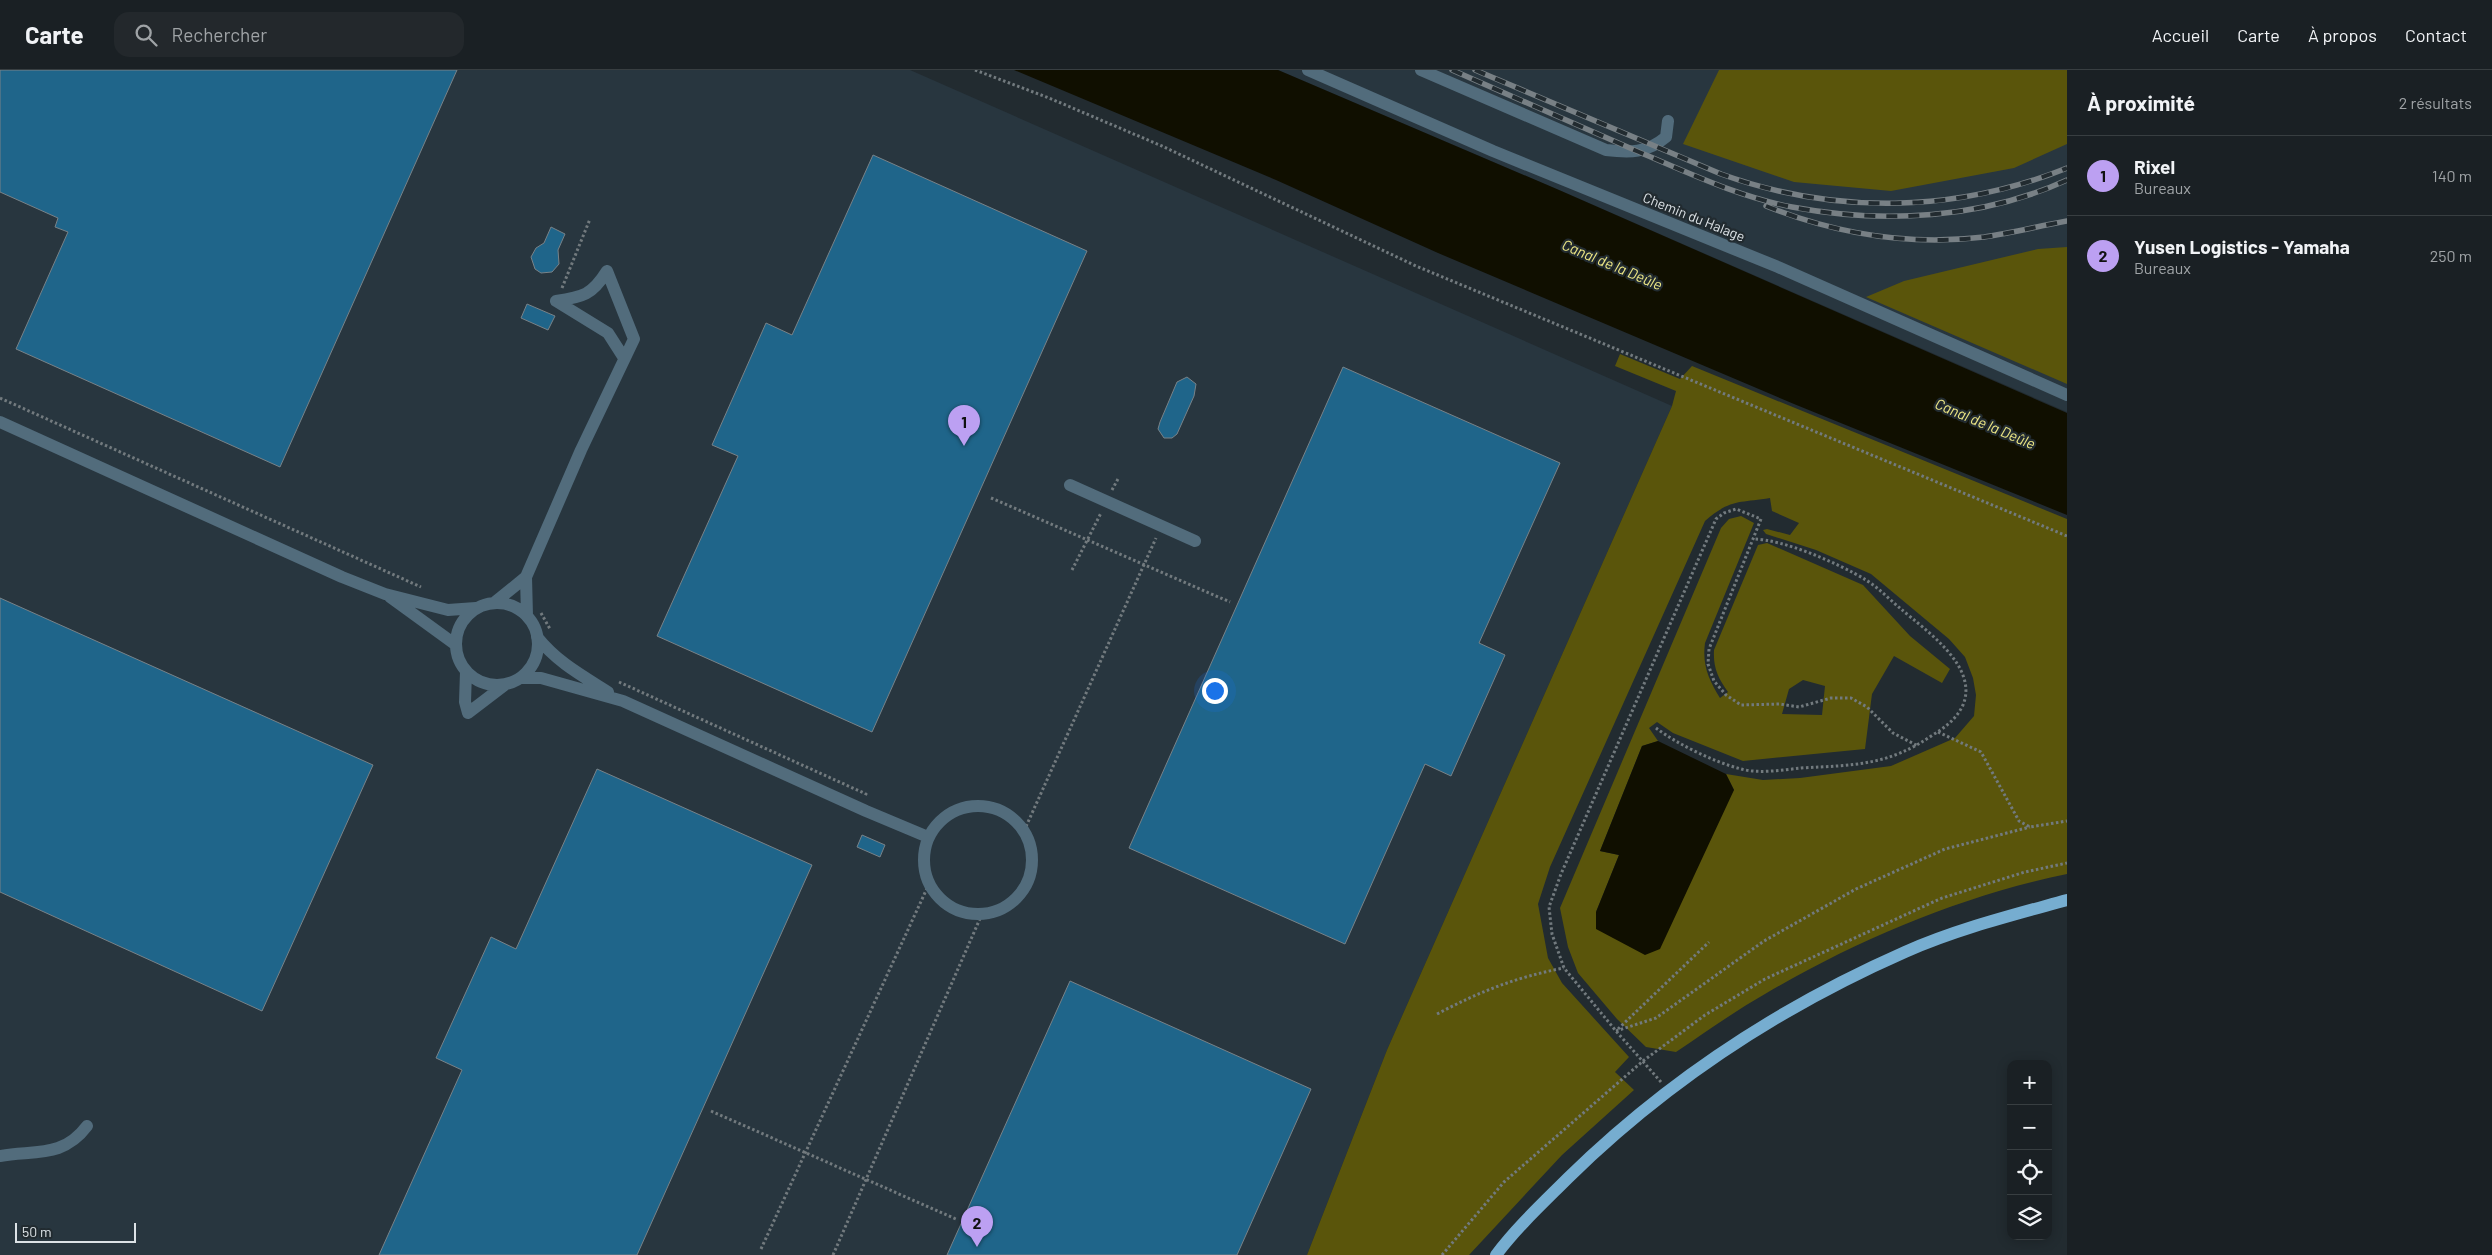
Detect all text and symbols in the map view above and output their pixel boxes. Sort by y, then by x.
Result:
search box [114,12,464,57]
text: Carte [25,20,84,49]
icon: search [132,21,160,49]
text: Rechercher [172,23,267,46]
text: Accueil [2152,24,2209,46]
text: Carte [2237,24,2280,46]
text: À propos [2308,24,2377,46]
text: Contact [2405,24,2467,46]
text: À proximité [2087,90,2195,115]
text: 2 résultats [2399,93,2472,112]
text: Rixel [2134,155,2175,178]
text: 1 [2100,166,2106,185]
text: 140 m [2432,166,2472,185]
text: Bureaux [2134,178,2191,197]
street label: Chemin du Halage [1641,188,1748,245]
water label: Canal de la Deûle [1560,235,1665,293]
text: Yusen Logistics - Yamaha [2134,235,2350,258]
text: 2 [2099,246,2107,265]
text: 250 m [2430,246,2472,265]
text: Bureaux [2134,258,2191,277]
water label: Canal de la Deûle [1933,394,2038,452]
pin: 1 [948,405,980,446]
your location [1202,678,1228,704]
map controls [2007,1060,2052,1240]
button: + [2007,1060,2052,1105]
button: − [2007,1105,2052,1150]
button: locate [2007,1150,2052,1195]
button: layers [2007,1195,2052,1240]
pin: 2 [961,1206,993,1247]
scale bar [15,1220,136,1243]
text: 50 m [22,1223,51,1240]

